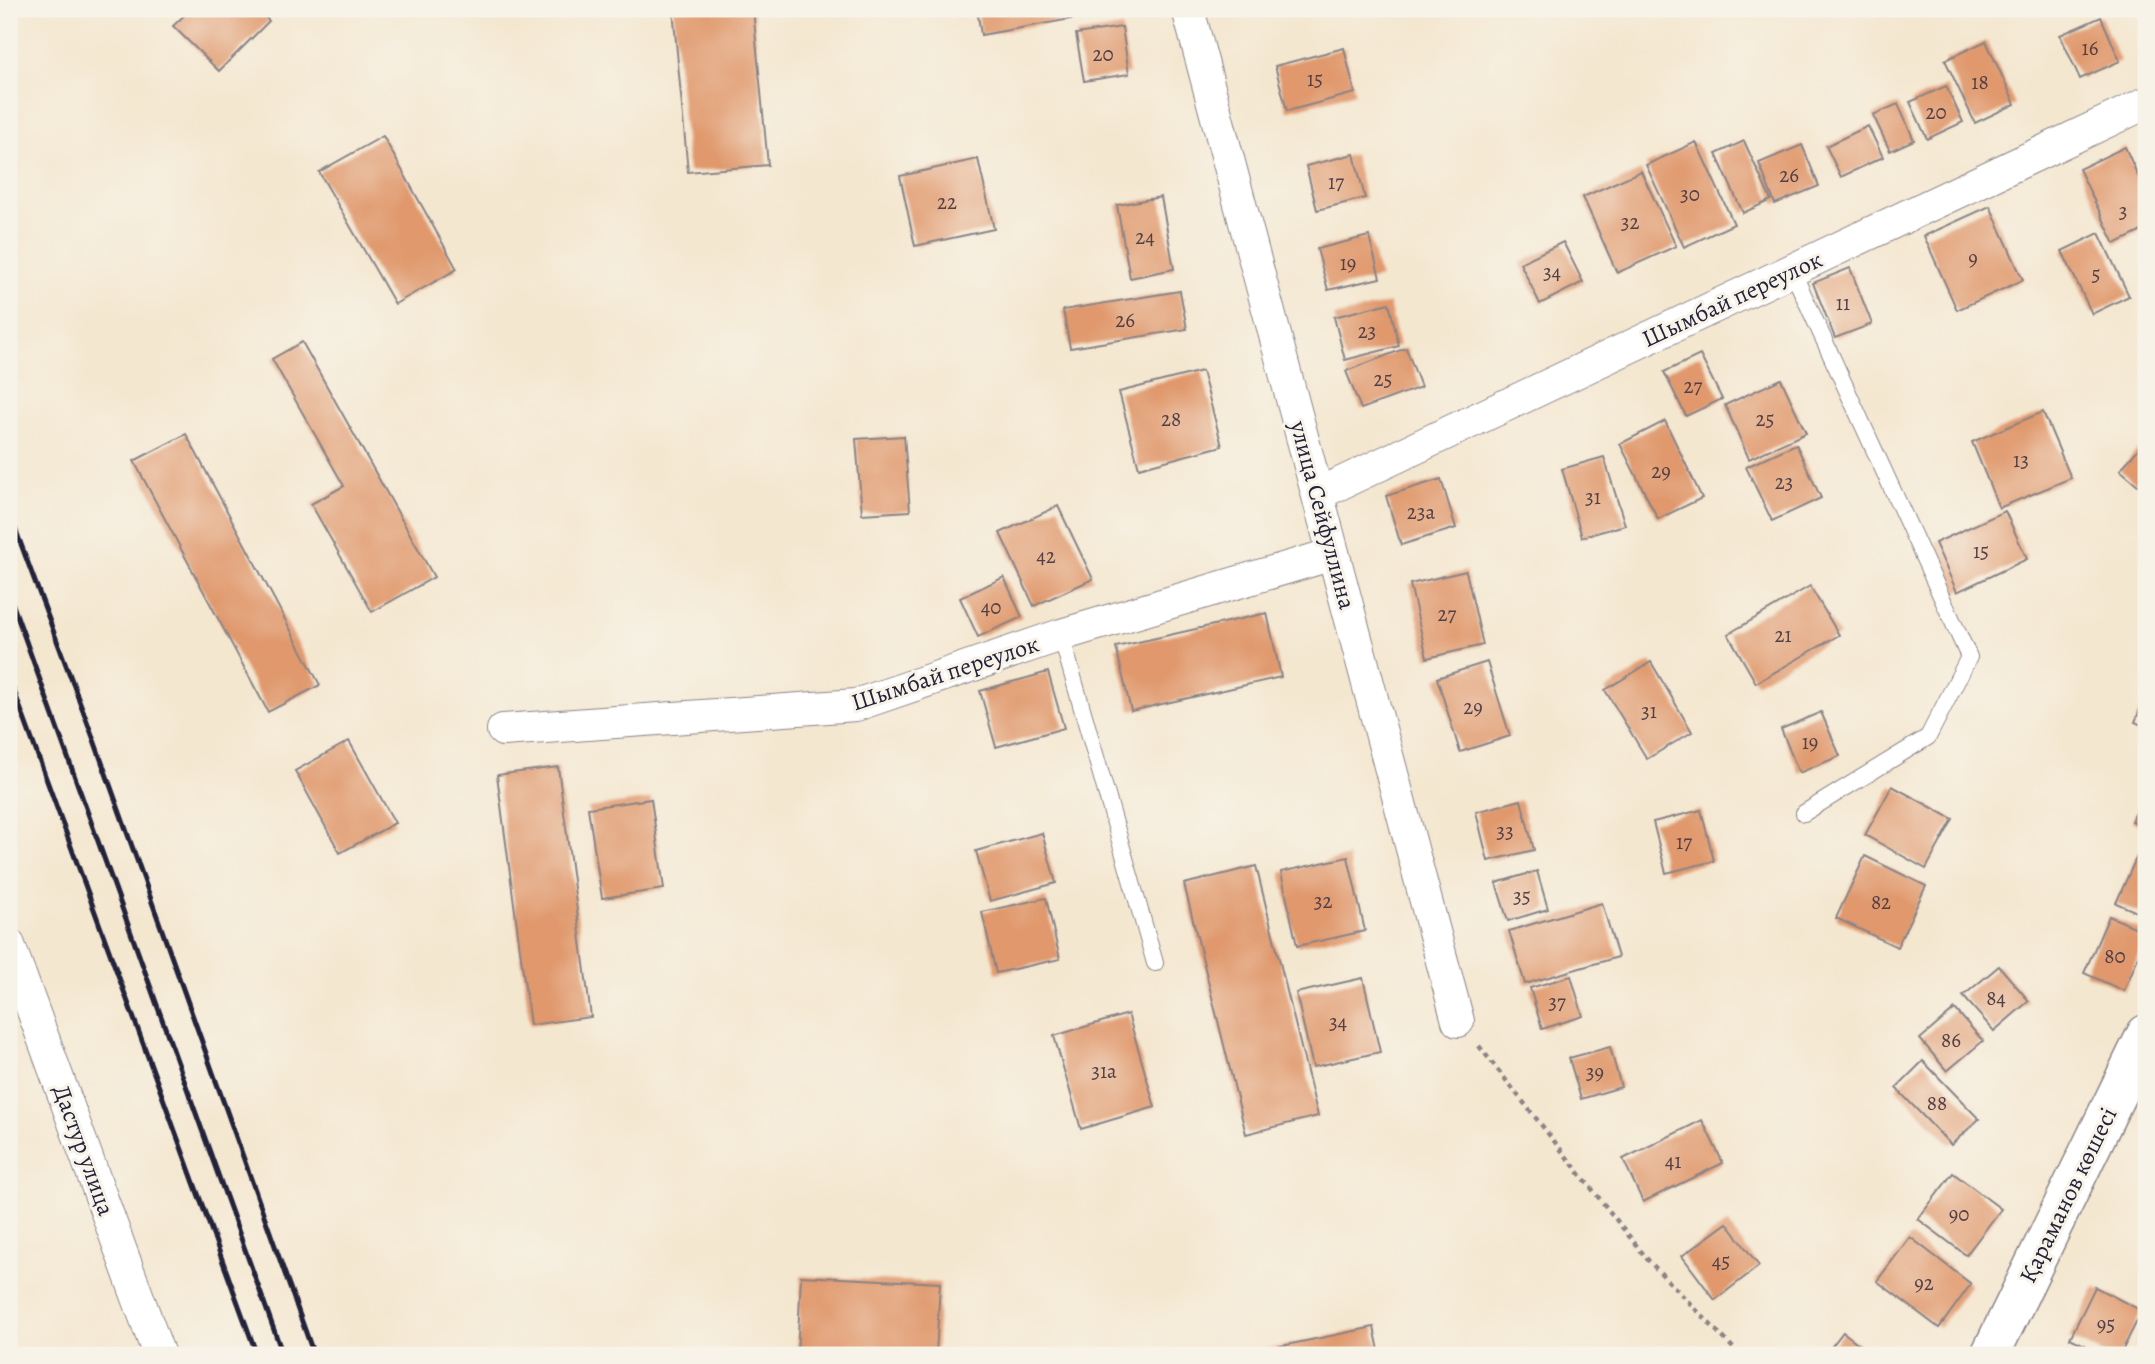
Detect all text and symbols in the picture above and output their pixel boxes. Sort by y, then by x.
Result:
house number: 16 [2082,34,2099,62]
house number: 20 [1092,40,1114,68]
house number: 15 [1307,65,1323,93]
house number: 18 [1971,68,1989,96]
house number: 20 [1925,98,1947,126]
house number: 26 [1779,161,1799,189]
house number: 17 [1328,168,1344,196]
house number: 30 [1680,180,1700,208]
house number: 22 [937,188,957,216]
house number: 3 [2119,197,2127,225]
house number: 32 [1621,208,1639,236]
house number: 24 [1135,223,1155,251]
street label: Шымбай переулок [1637,243,1827,355]
house number: 9 [1968,244,1978,272]
house number: 19 [1340,249,1356,277]
house number: 34 [1543,258,1561,286]
house number: 5 [2091,260,2101,288]
house number: 11 [1836,289,1850,317]
house number: 26 [1115,306,1135,334]
house number: 23 [1358,317,1376,345]
house number: 25 [1373,365,1393,393]
house number: 27 [1684,372,1703,400]
house number: 28 [1161,405,1181,433]
house number: 25 [1755,405,1775,433]
street label: улица Сейфуллина [1282,416,1364,613]
house number: 13 [2013,446,2029,474]
house number: 29 [1651,457,1671,485]
house number: 23 [1775,468,1793,496]
house number: 31 [1585,483,1601,511]
house number: 23а [1407,498,1436,526]
house number: 15 [1973,537,1989,565]
house number: 42 [1036,542,1056,570]
house number: 40 [981,593,1001,621]
house number: 27 [1438,600,1457,628]
house number: 21 [1774,621,1792,649]
street label: Шымбай переулок [847,628,1043,718]
house number: 29 [1463,693,1483,721]
house number: 31 [1641,697,1657,725]
house number: 19 [1802,728,1818,756]
house number: 33 [1496,817,1514,845]
house number: 17 [1676,828,1692,856]
house number: 35 [1513,882,1531,910]
house number: 32 [1314,887,1332,915]
house number: 82 [1871,888,1891,916]
house number: 80 [2104,942,2126,970]
house number: 84 [1986,984,2006,1012]
house number: 37 [1548,988,1566,1016]
house number: 34 [1329,1008,1347,1036]
house number: 86 [1941,1026,1961,1054]
house number: 31а [1091,1057,1117,1085]
house number: 39 [1586,1058,1604,1086]
street label: Дастур улица [46,1080,122,1220]
house number: 88 [1927,1089,1947,1117]
street label: Қараманов көшесі [2012,1102,2124,1288]
house number: 41 [1665,1147,1681,1175]
house number: 90 [1949,1200,1969,1228]
house number: 45 [1712,1247,1730,1275]
house number: 92 [1914,1269,1934,1297]
house number: 95 [2097,1310,2115,1338]

